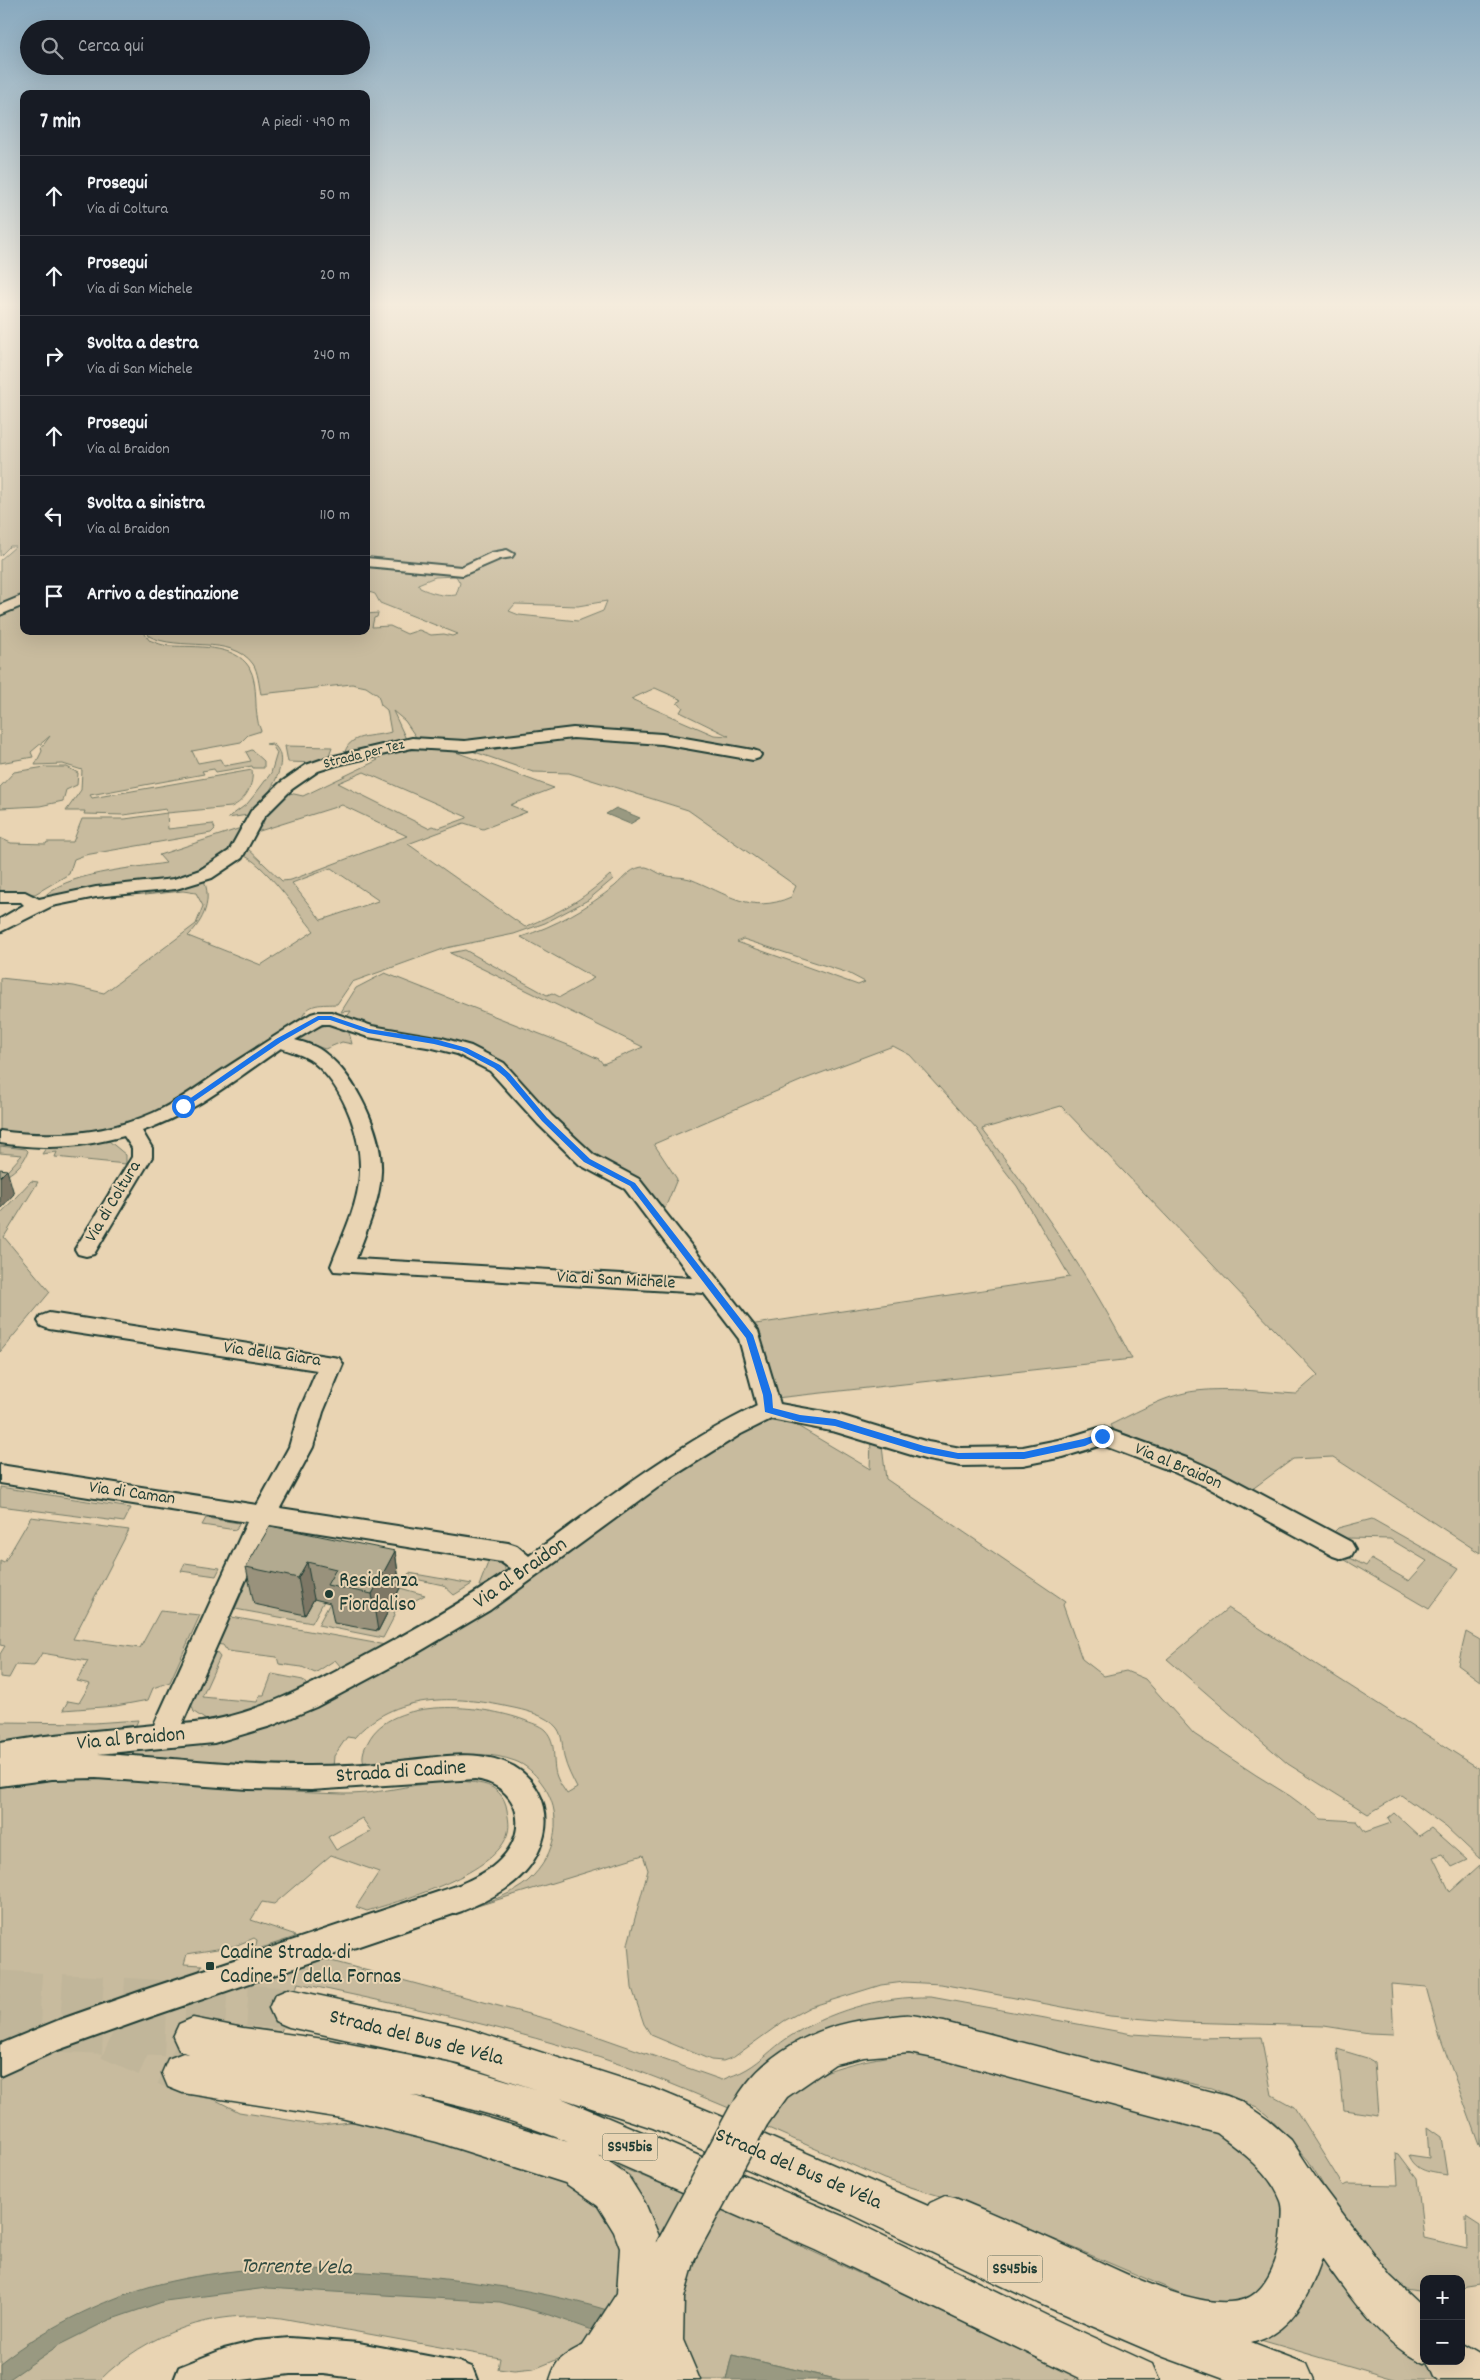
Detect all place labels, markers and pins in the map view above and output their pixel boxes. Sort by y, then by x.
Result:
place label: Residenza Fiordaliso [339,1567,419,1621]
marker: Residenza Fiordaliso [323,1588,335,1600]
place label: Cadine Strada di Cadine 5 / della Fornas [220,1939,402,1993]
marker: Cadine Strada di Cadine 5 / della Fornas [204,1960,216,1972]

